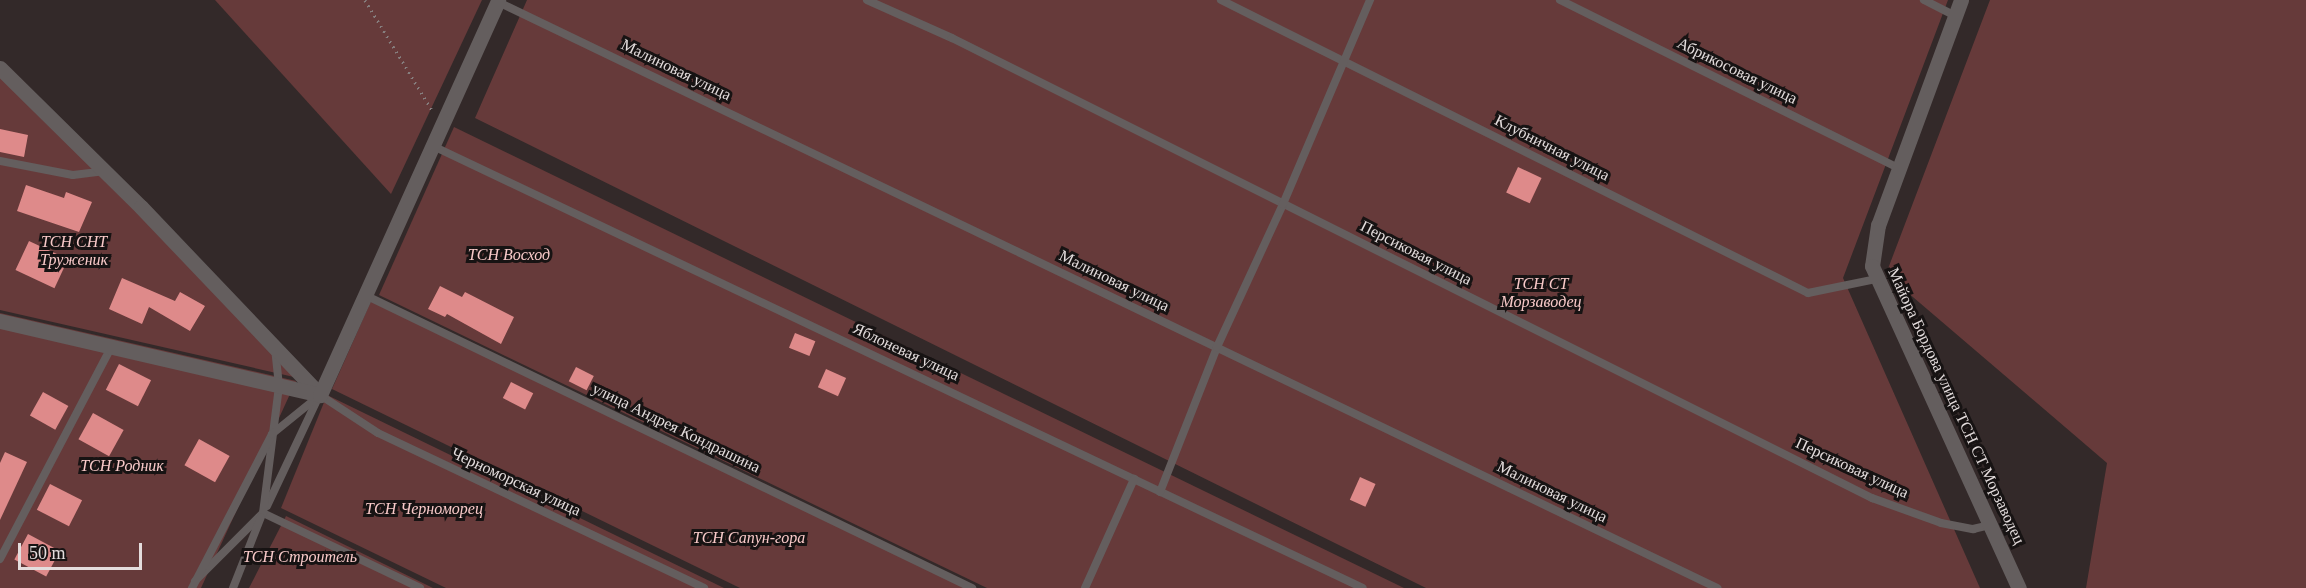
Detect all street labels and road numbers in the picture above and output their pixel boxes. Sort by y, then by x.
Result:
street label: Абрикосовая улица [1674,34,1800,108]
street label: Малиновая улица [618,35,734,105]
street label: Клубничная улица [1491,111,1613,185]
street label: Персиковая улица [1357,217,1475,289]
street label: Малиновая улица [1056,246,1172,316]
street label: Майора Бордова улица ТСН СТ Морзаводец [1883,265,2029,547]
street label: Яблоневая улица [850,319,962,385]
street label: улица Андрея Кондрашина [589,379,763,477]
street label: Персиковая улица [1792,433,1912,503]
street label: Черноморская улица [448,444,584,520]
street label: Малиновая улица [1494,457,1610,527]

